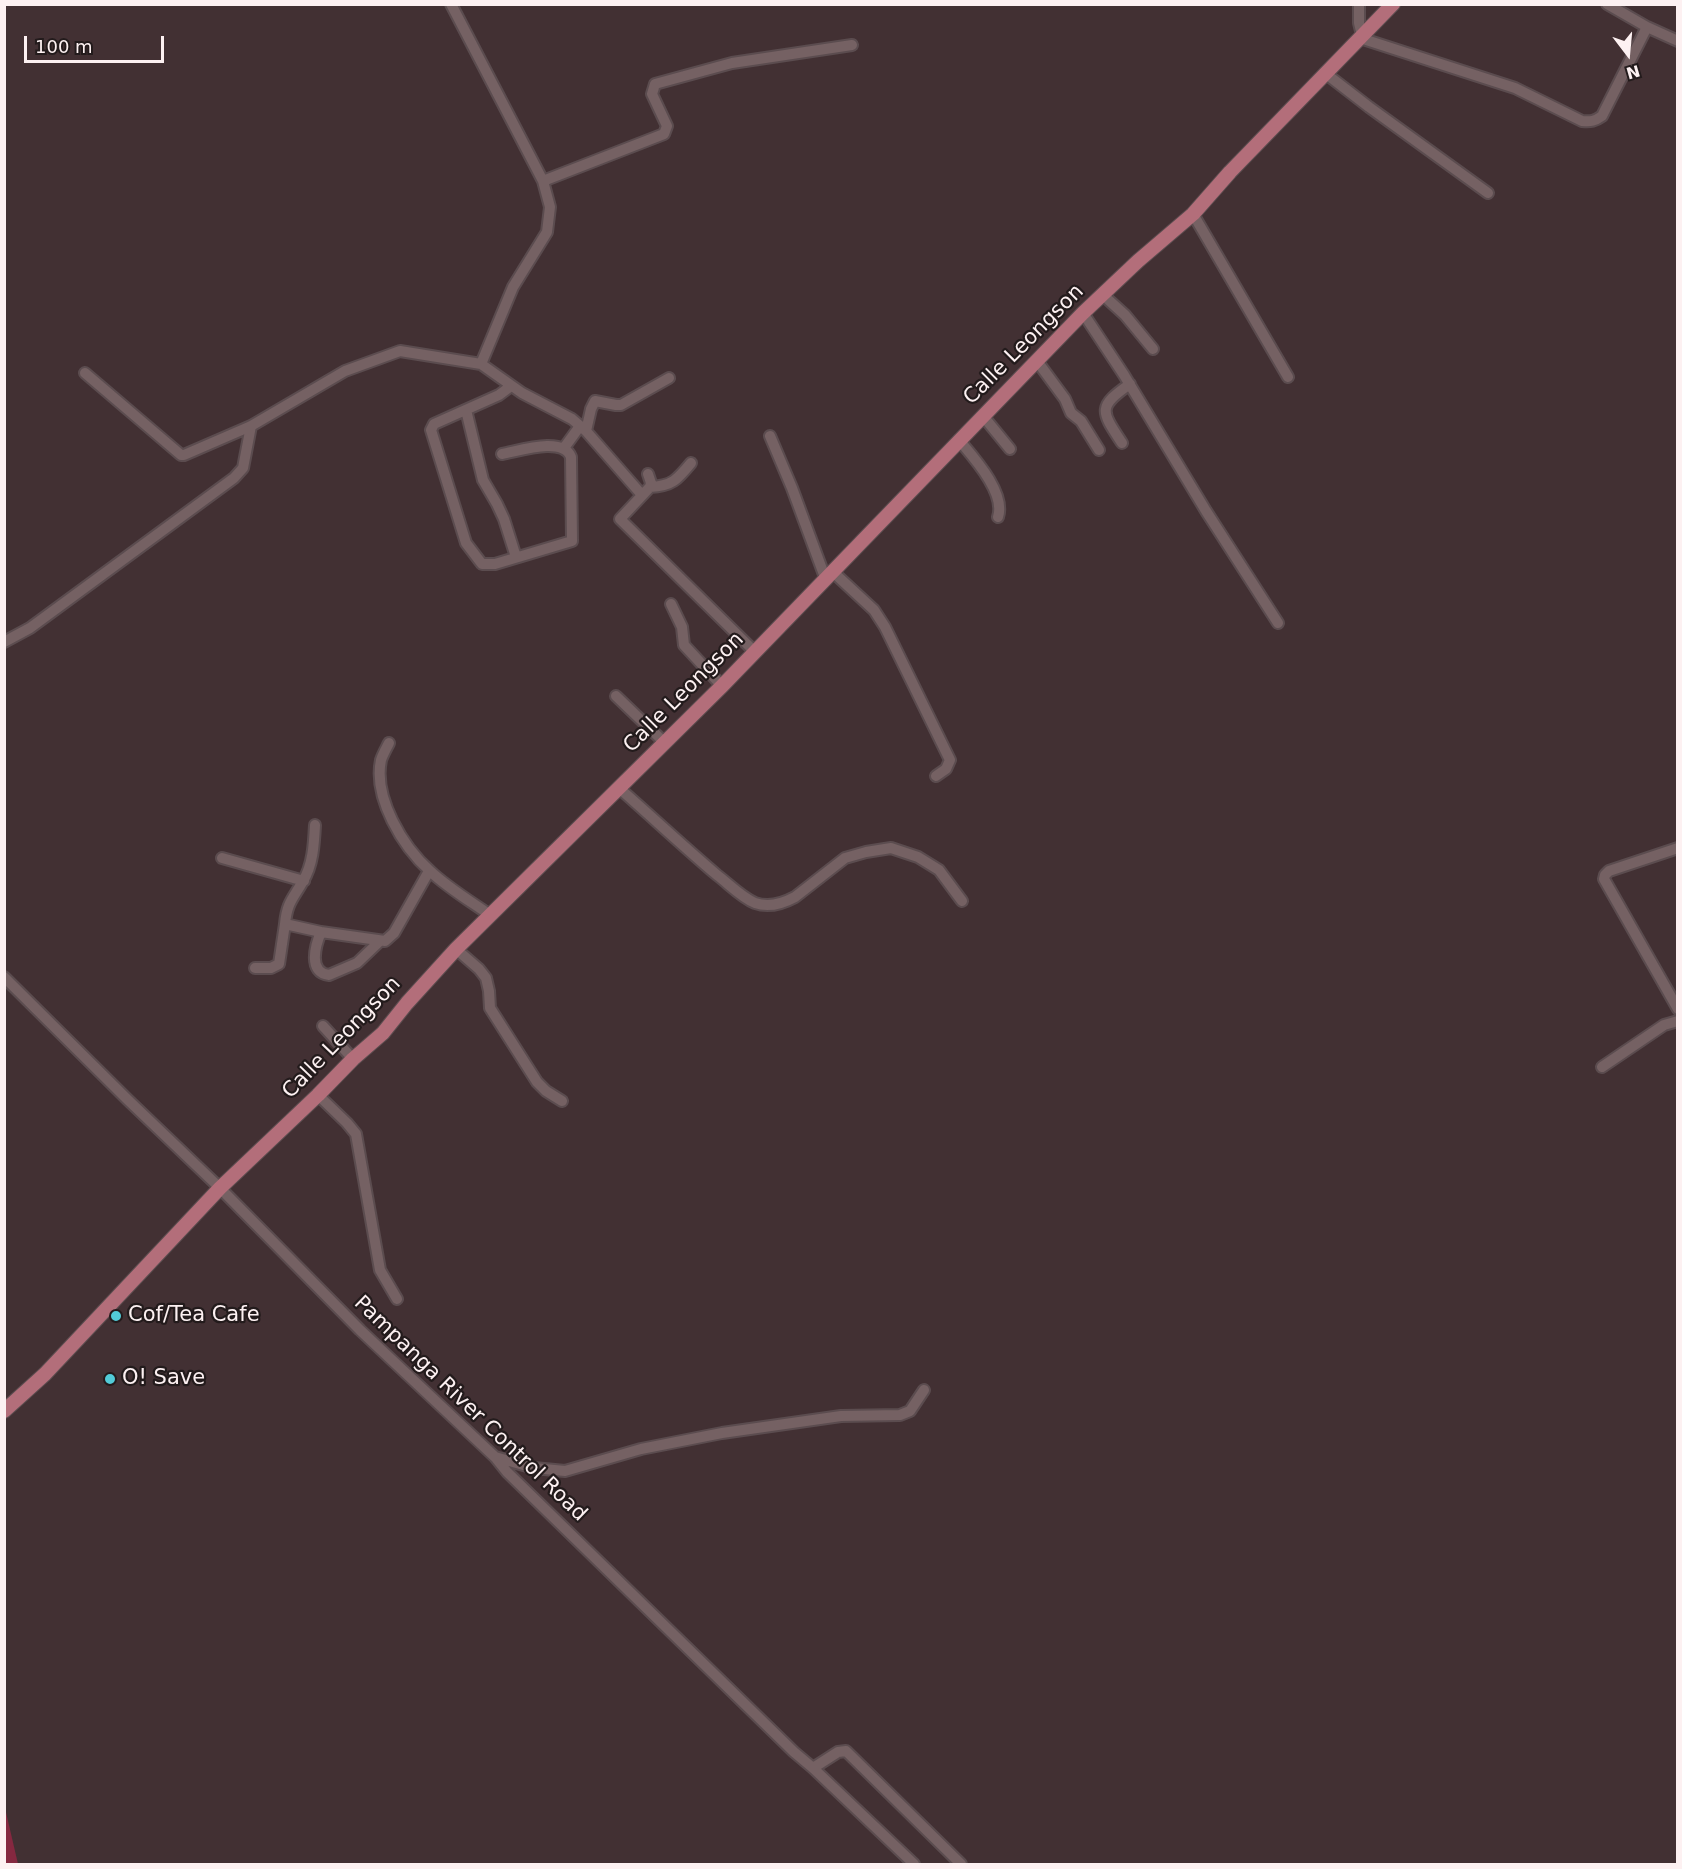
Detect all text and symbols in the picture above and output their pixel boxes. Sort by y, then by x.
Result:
scale bar [27,24,166,62]
north arrow [1598,24,1658,84]
text: 100 m [35,36,93,57]
text: N [1624,61,1642,83]
street label: Calle Leongson [959,280,1089,410]
street label: Calle Leongson [619,628,749,758]
street label: Calle Leongson [277,972,407,1104]
street label: Pampanga River Control Road [348,1291,592,1527]
place label: Cof/Tea Cafe [128,1303,260,1329]
marker: Cof/Tea Cafe [109,1309,123,1323]
place label: O! Save [122,1366,205,1392]
marker: O! Save [103,1372,117,1386]

